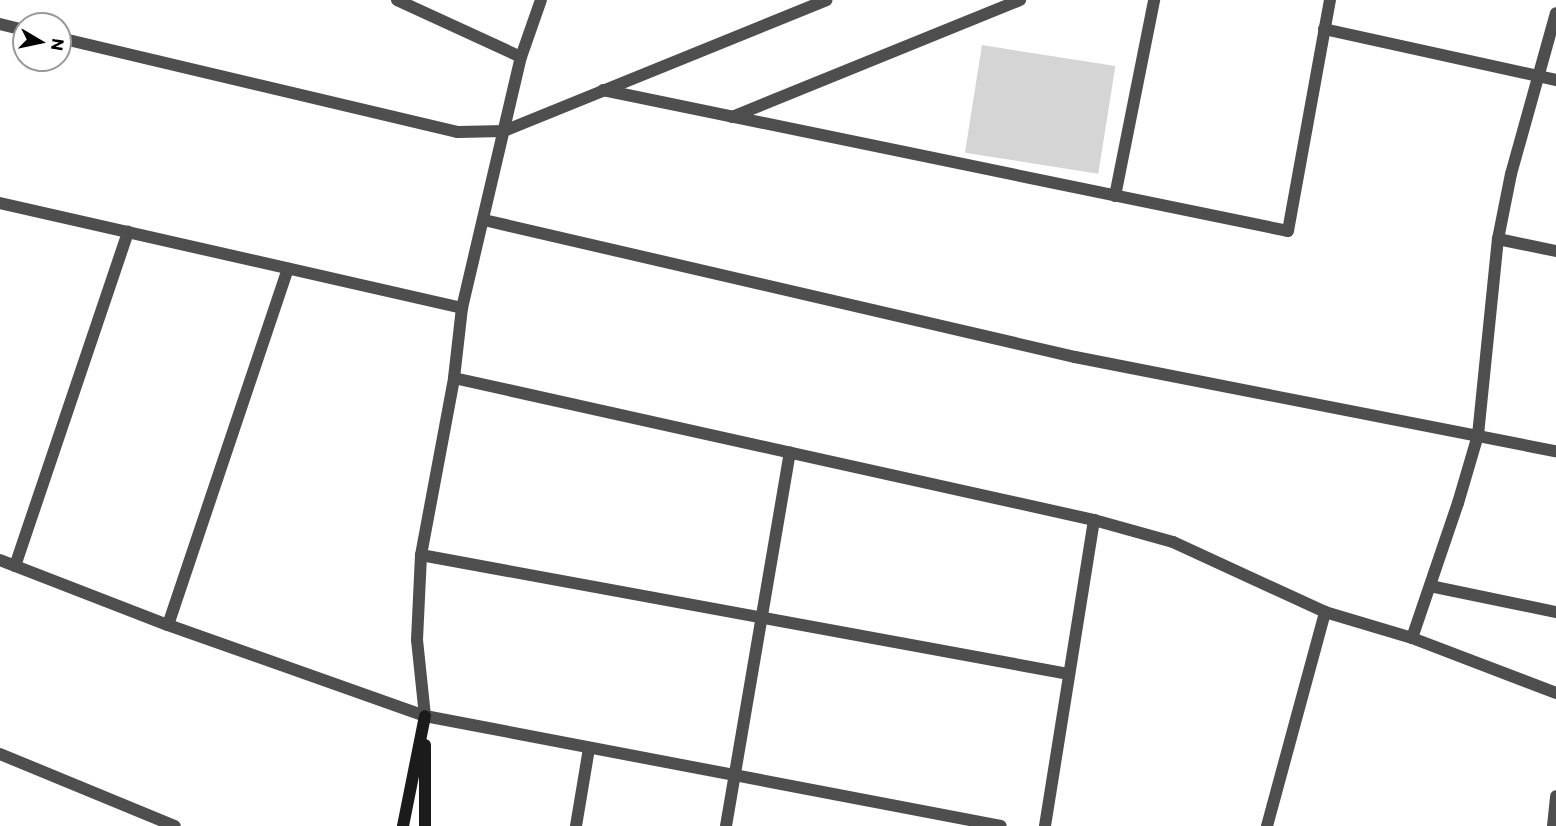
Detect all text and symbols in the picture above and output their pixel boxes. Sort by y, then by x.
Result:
north arrow [12,12,72,72]
text: N [48,37,69,52]

